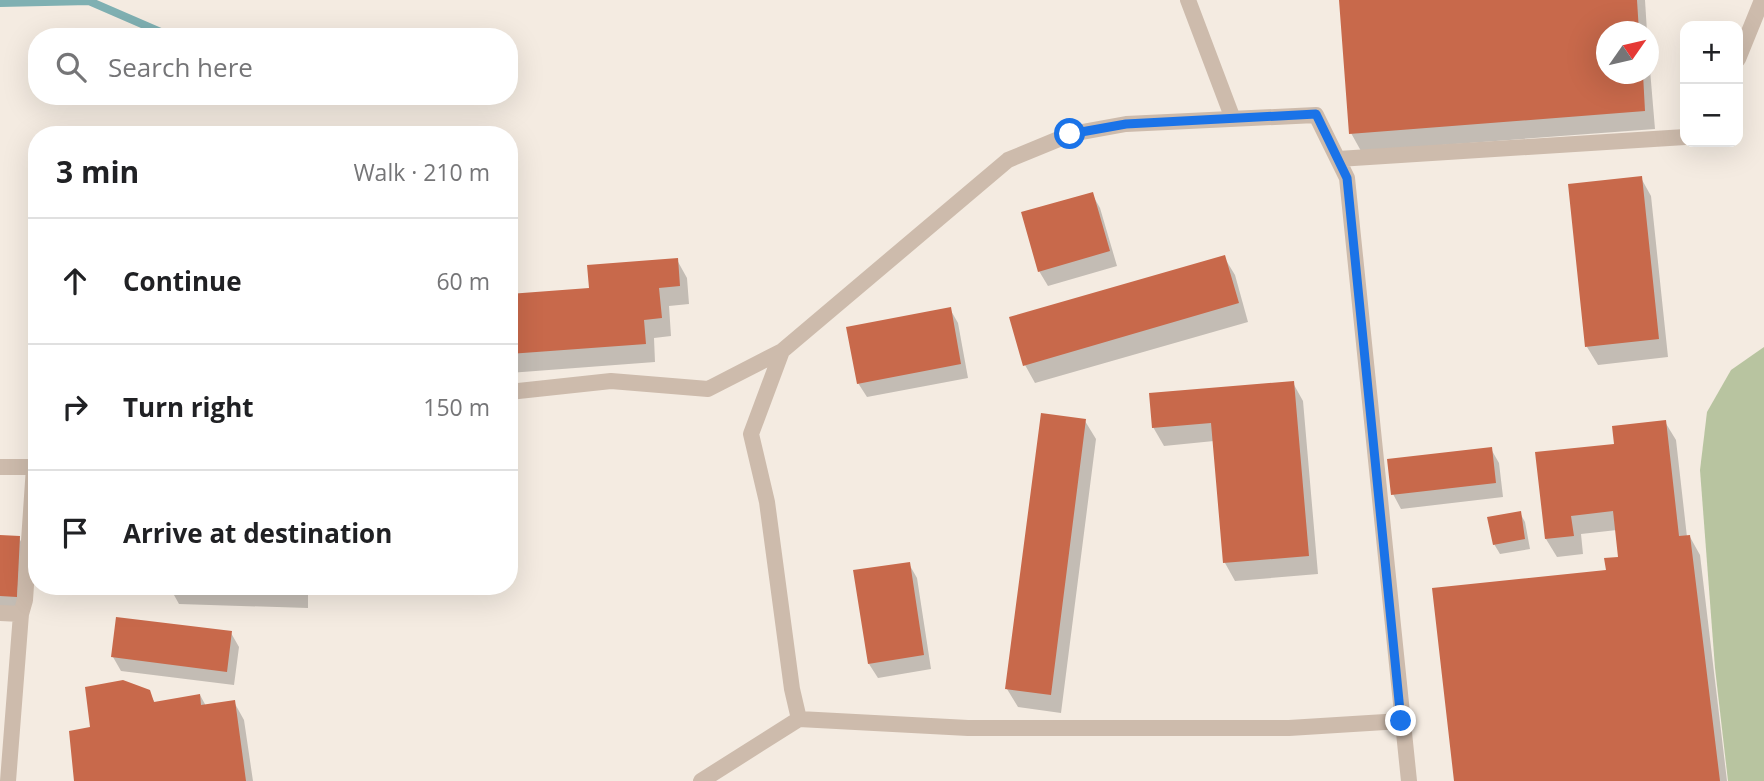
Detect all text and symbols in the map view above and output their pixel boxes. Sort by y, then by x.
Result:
north arrow [1596,21,1659,84]
map controls [1680,21,1743,147]
button: + [1680,21,1743,84]
search box [28,28,518,105]
icon: search [52,48,90,86]
text: Search here [108,49,253,85]
button: − [1680,84,1743,147]
route start [1054,118,1085,149]
text: 3 min [56,151,139,192]
text: Walk · 210 m [353,156,490,188]
icon: ahead [56,262,94,300]
text: Continue [123,263,242,299]
text: 60 m [436,265,490,297]
icon: right [56,388,94,426]
text: Turn right [123,389,254,425]
text: 150 m [423,391,490,423]
icon: arrive [56,514,94,552]
text: Arrive at destination [123,515,392,551]
route end [1385,705,1416,736]

